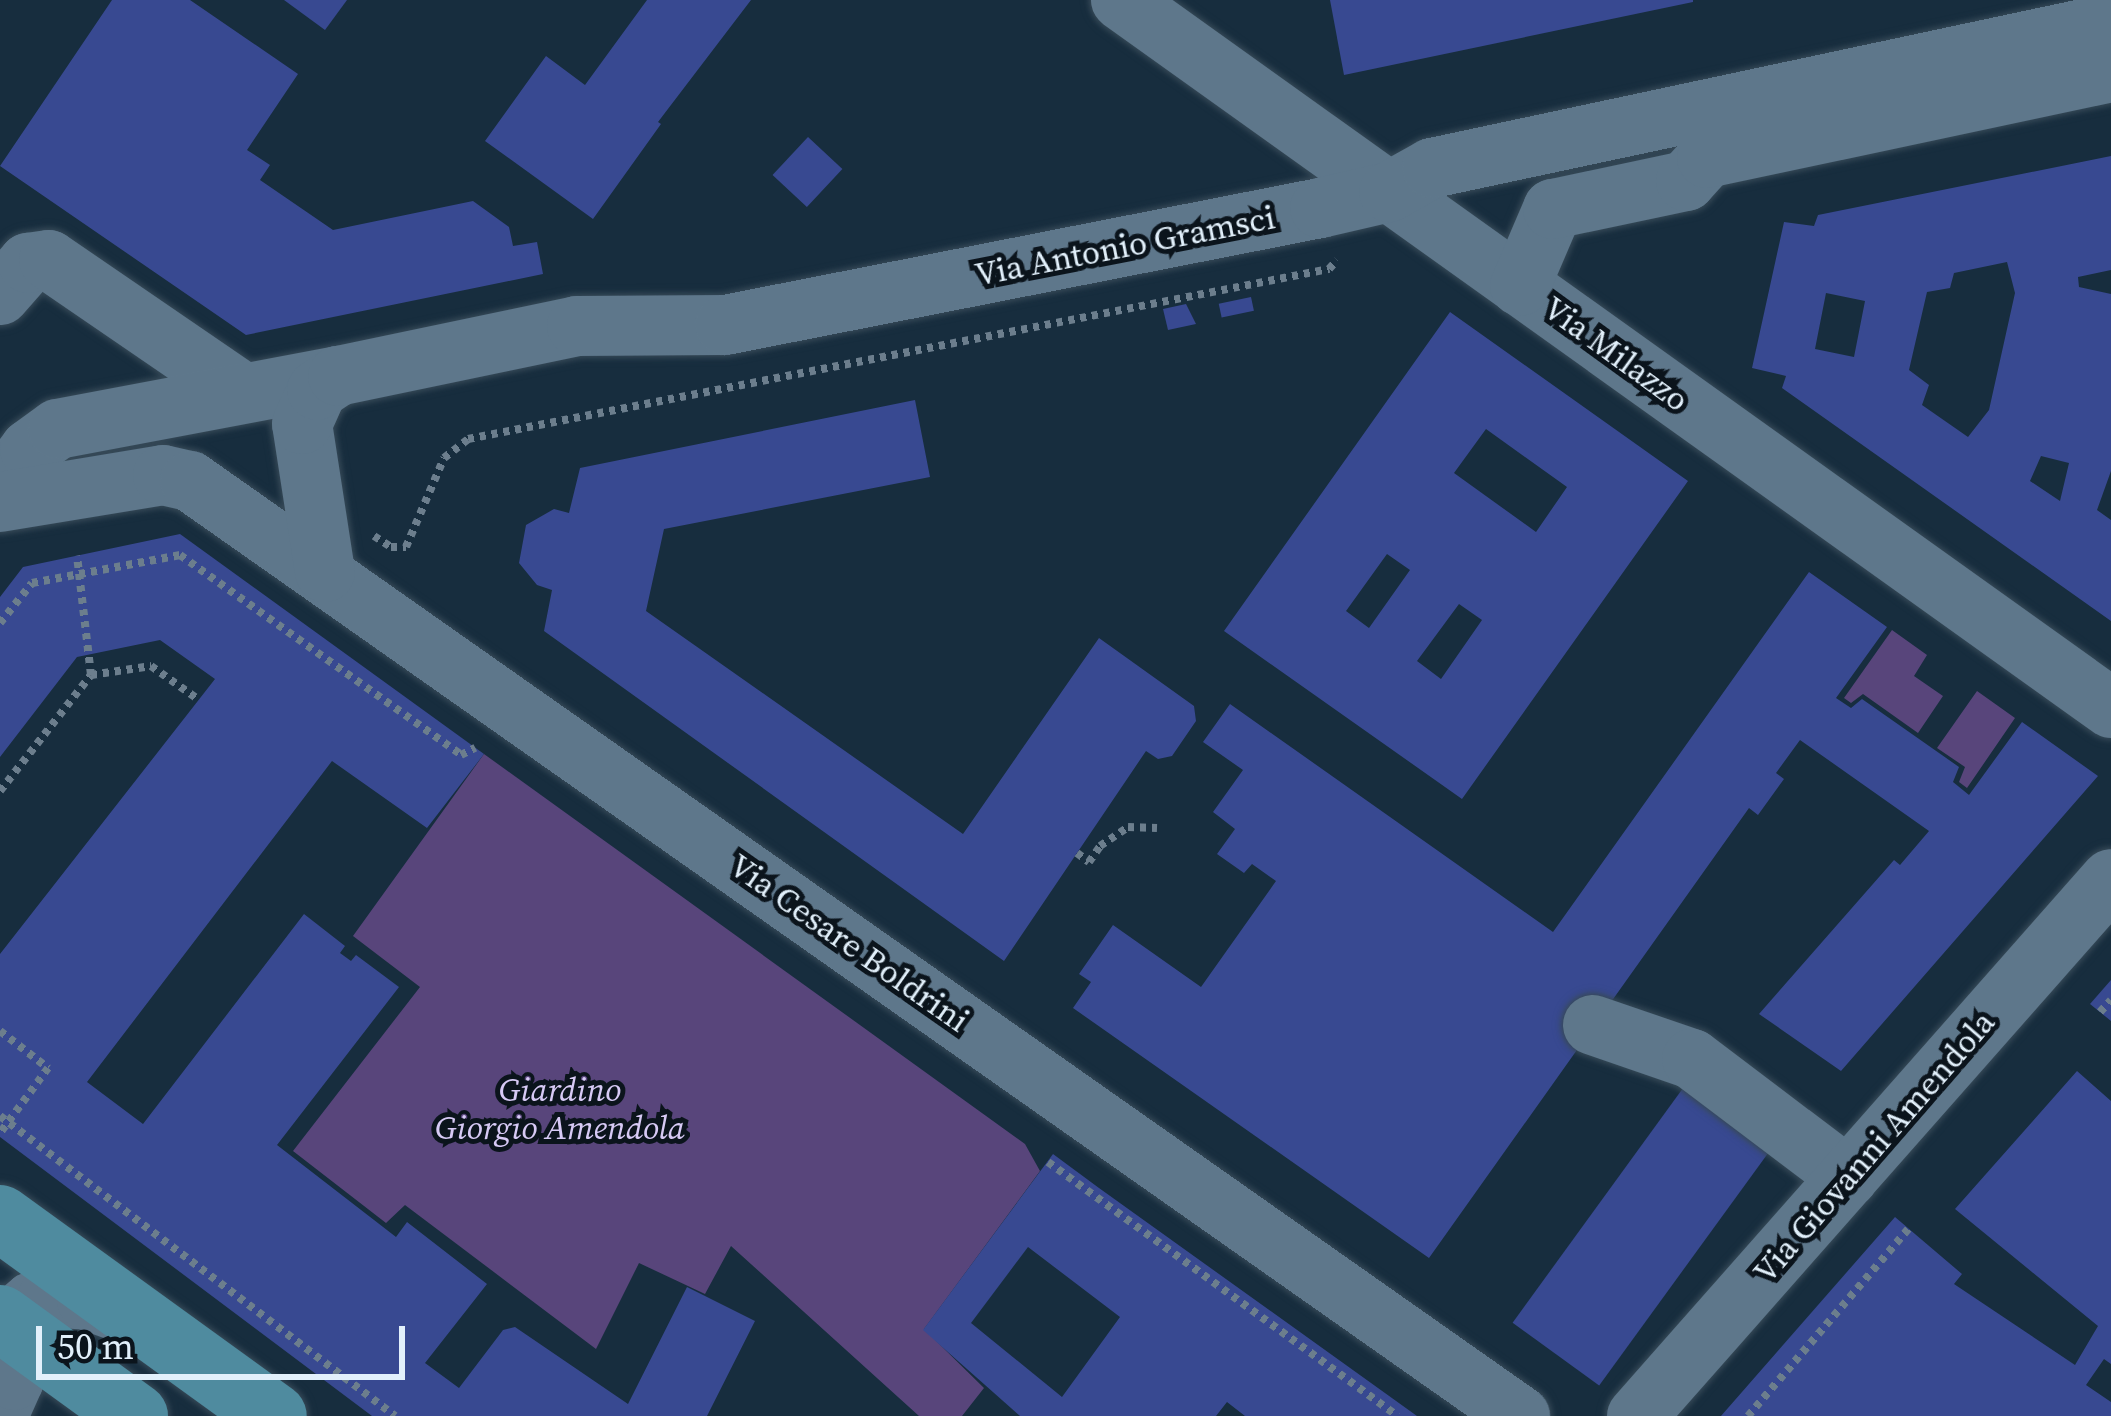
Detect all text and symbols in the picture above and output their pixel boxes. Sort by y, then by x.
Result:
street label: Via Antonio Gramsci [972,198,1278,294]
street label: Via Milazzo [1536,288,1696,420]
street label: Via Cesare Boldrini [722,846,976,1040]
street label: Via Giovanni Amendola [1745,1003,2003,1291]
park label: Giardino Giorgio Amendola [435,1070,685,1148]
scale bar [42,1302,411,1376]
text: 50 m [57,1322,134,1371]

